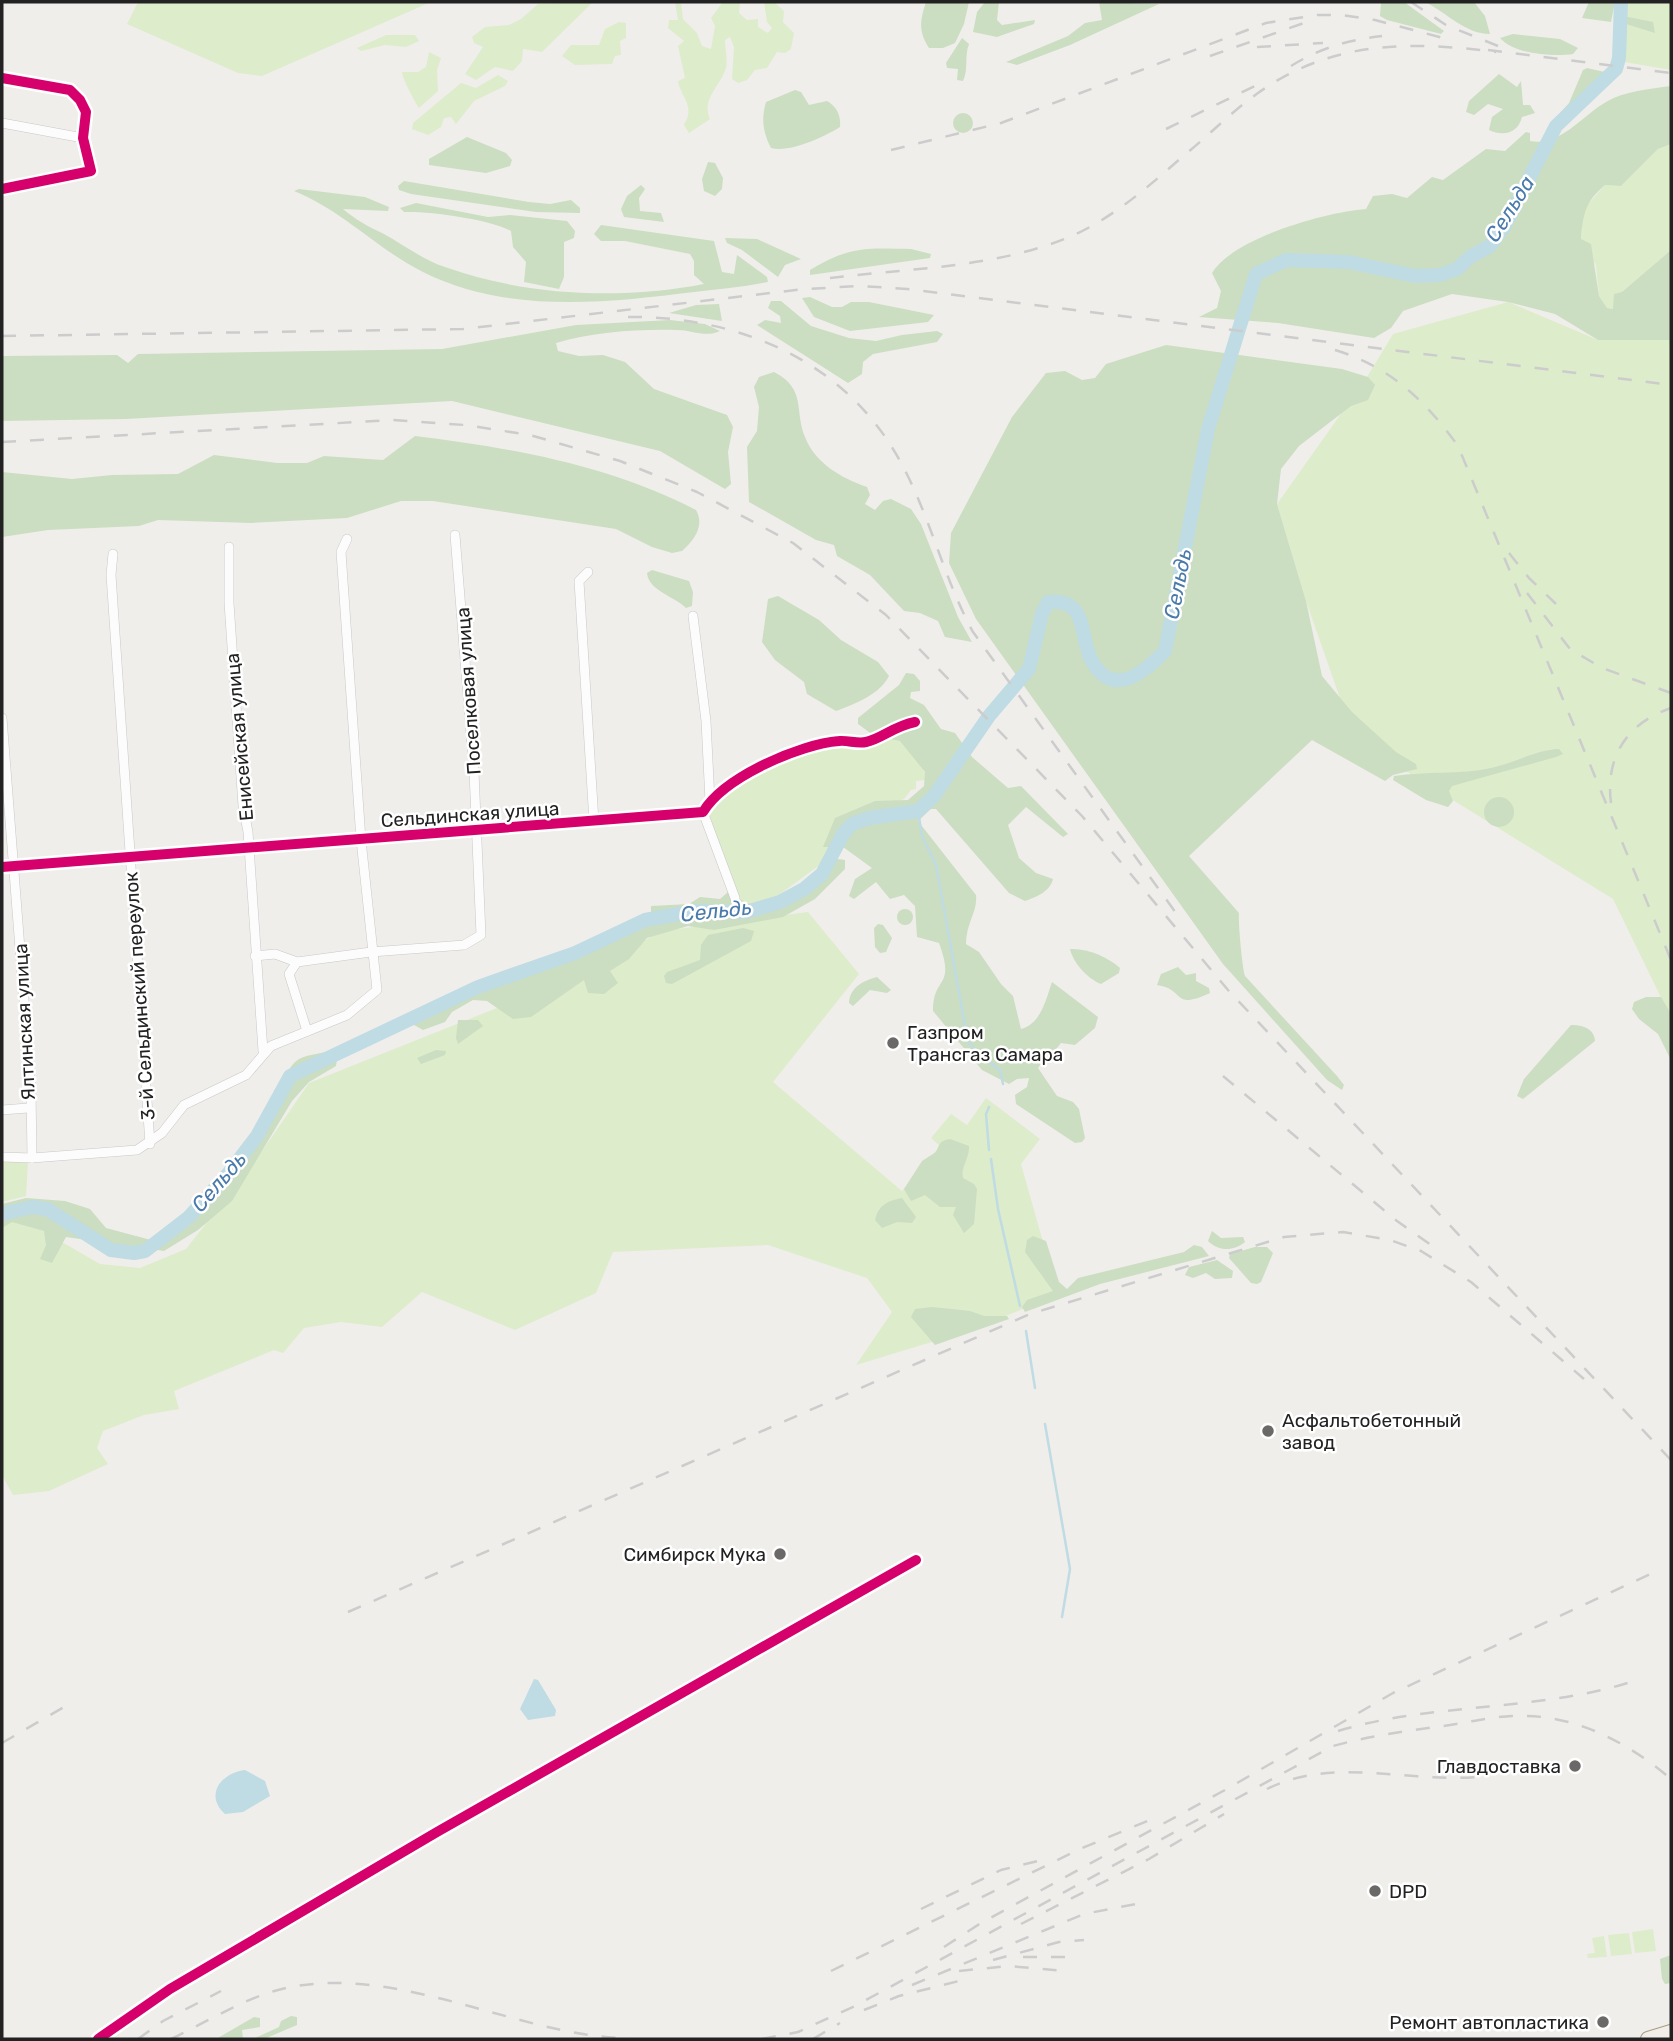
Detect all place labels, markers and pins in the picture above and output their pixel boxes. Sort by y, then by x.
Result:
place label: Газпром Трансгаз Самара [907,1021,1063,1066]
marker: Газпром Трансгаз Самара [885,1035,901,1051]
place label: Асфальтобетонный завод [1282,1409,1461,1454]
marker: Асфальтобетонный завод [1260,1423,1276,1439]
place label: Симбирск Мука [623,1543,766,1566]
marker: Симбирск Мука [772,1546,788,1562]
place label: Главдоставка [1437,1755,1561,1778]
marker: Главдоставка [1567,1758,1583,1774]
place label: DPD [1389,1880,1427,1903]
marker: DPD [1367,1883,1383,1899]
place label: Ремонт автопластика [1389,2011,1589,2034]
marker: Ремонт автопластика [1595,2014,1611,2030]

